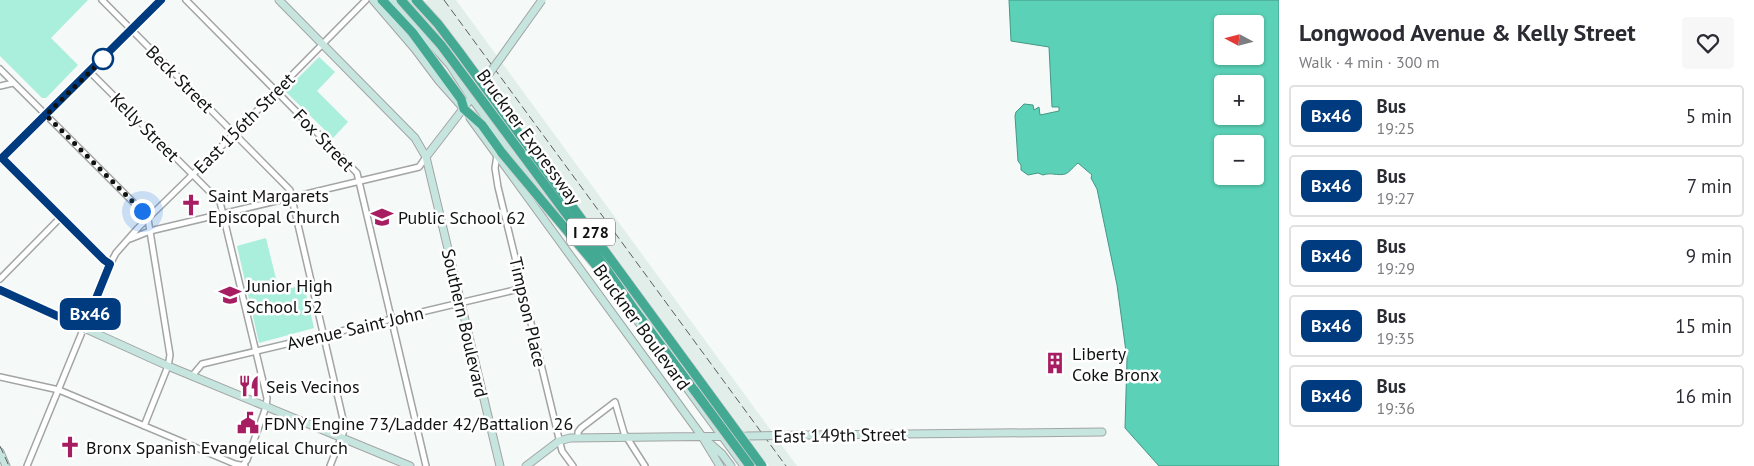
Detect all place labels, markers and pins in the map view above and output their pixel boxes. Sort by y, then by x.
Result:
unlabelled marker [92,48,114,70]
place label: Saint Margarets Episcopal Church [208,184,340,228]
church icon: Saint Margarets Episcopal Church [178,192,204,218]
school or university icon: Public School 62 [369,204,395,230]
place label: Public School 62 [398,206,526,229]
place label: Junior High School 52 [245,274,333,318]
school or university icon: Junior High School 52 [217,282,243,308]
place label: Liberty Coke Bronx [1072,342,1159,386]
building icon: Liberty Coke Bronx [1042,350,1068,376]
restaurant icon: Seis Vecinos [236,373,262,399]
place label: Seis Vecinos [266,375,360,398]
public building icon: FDNY Engine 73/Ladder 42/Battalion 26 [235,410,261,436]
place label: FDNY Engine 73/Ladder 42/Battalion 26 [264,412,573,435]
church icon: Bronx Spanish Evangelical Church [57,434,83,460]
place label: Bronx Spanish Evangelical Church [86,436,348,459]

